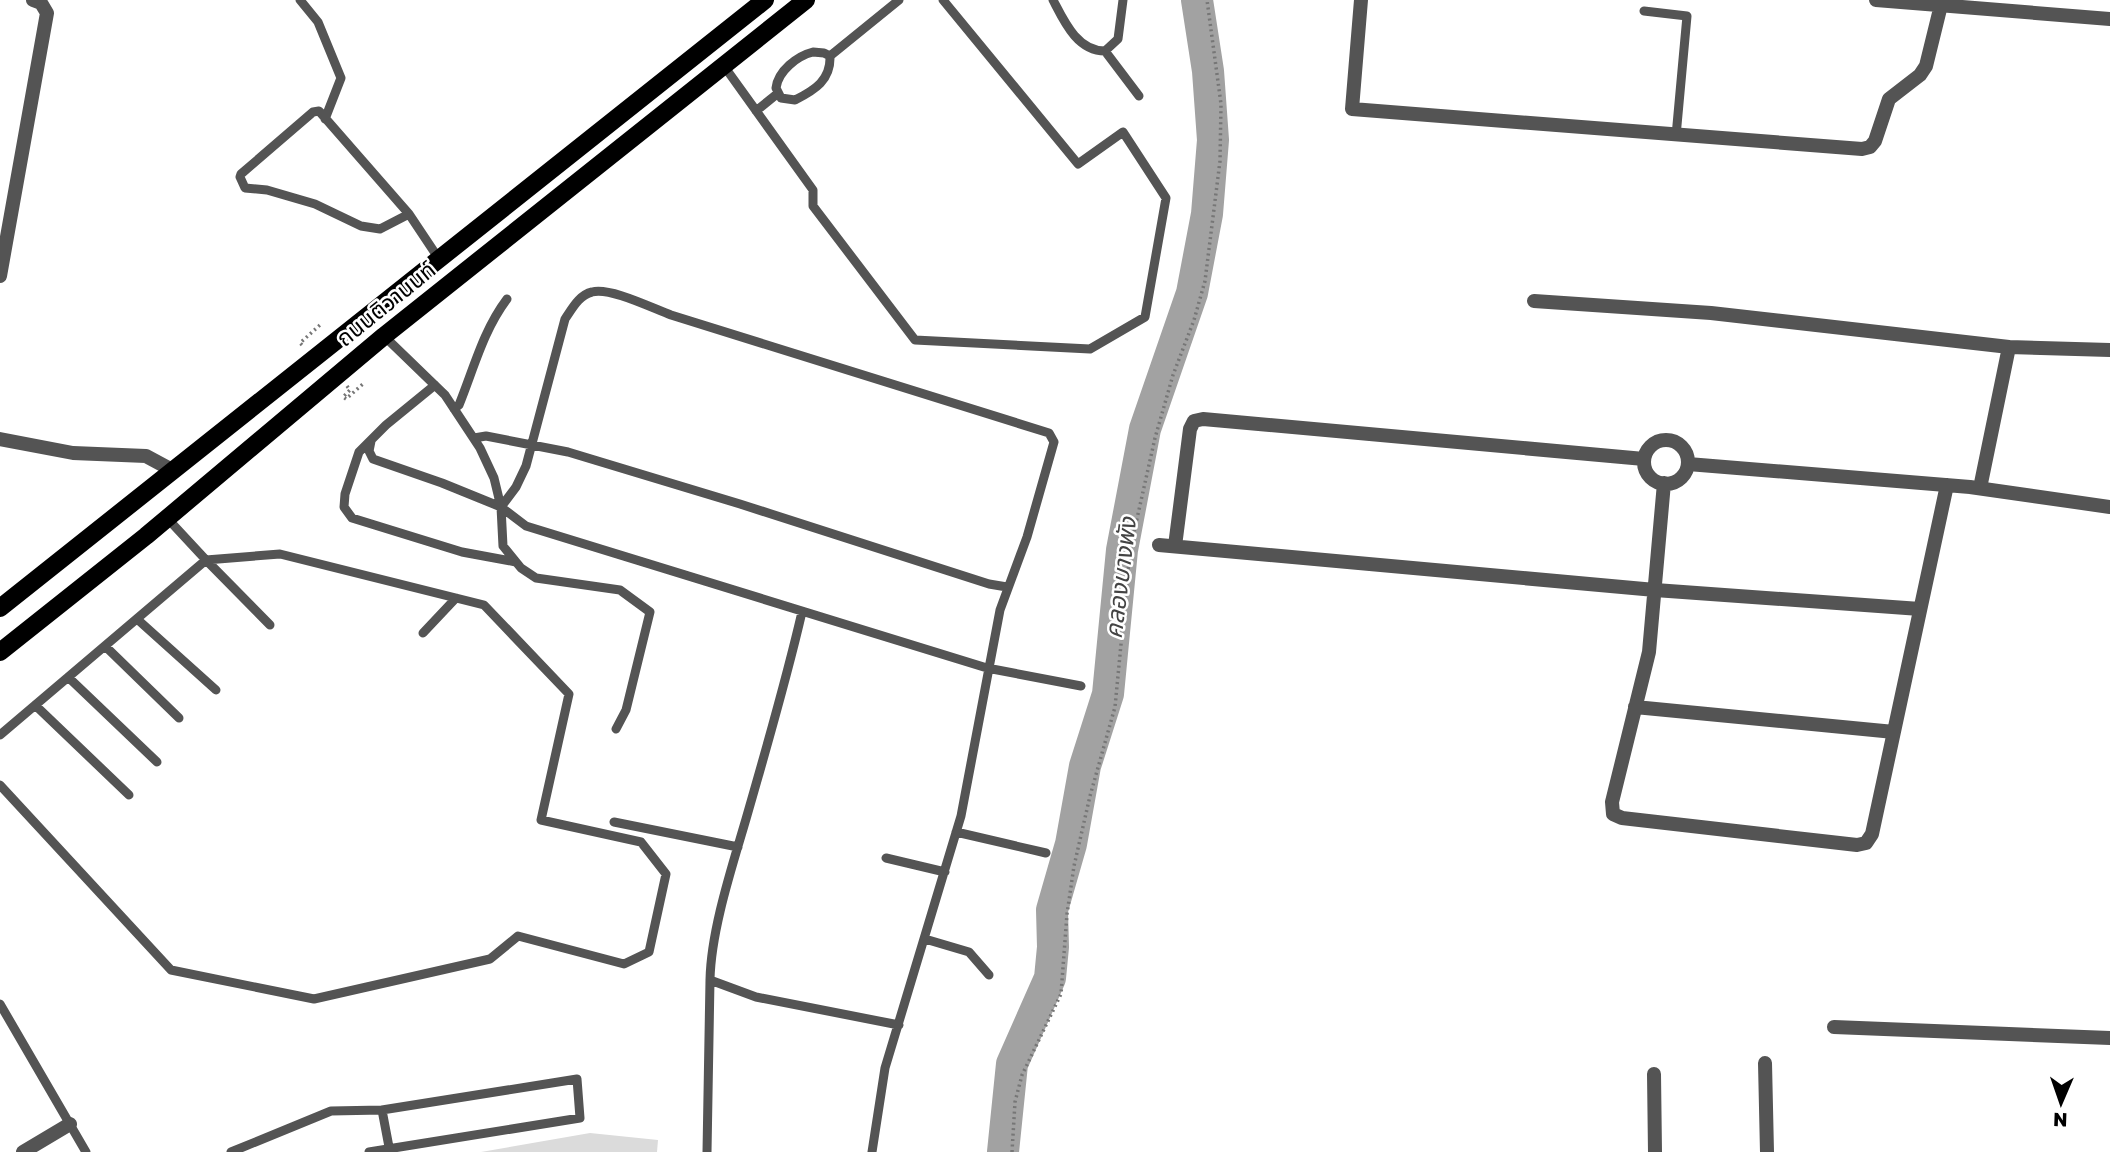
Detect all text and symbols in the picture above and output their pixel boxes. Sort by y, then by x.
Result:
street label: ถนนติวานนท์ [330,255,441,352]
water label: คลองบางพัง [1098,515,1141,640]
north arrow [2026,1068,2096,1138]
text: N [2053,1109,2068,1132]

